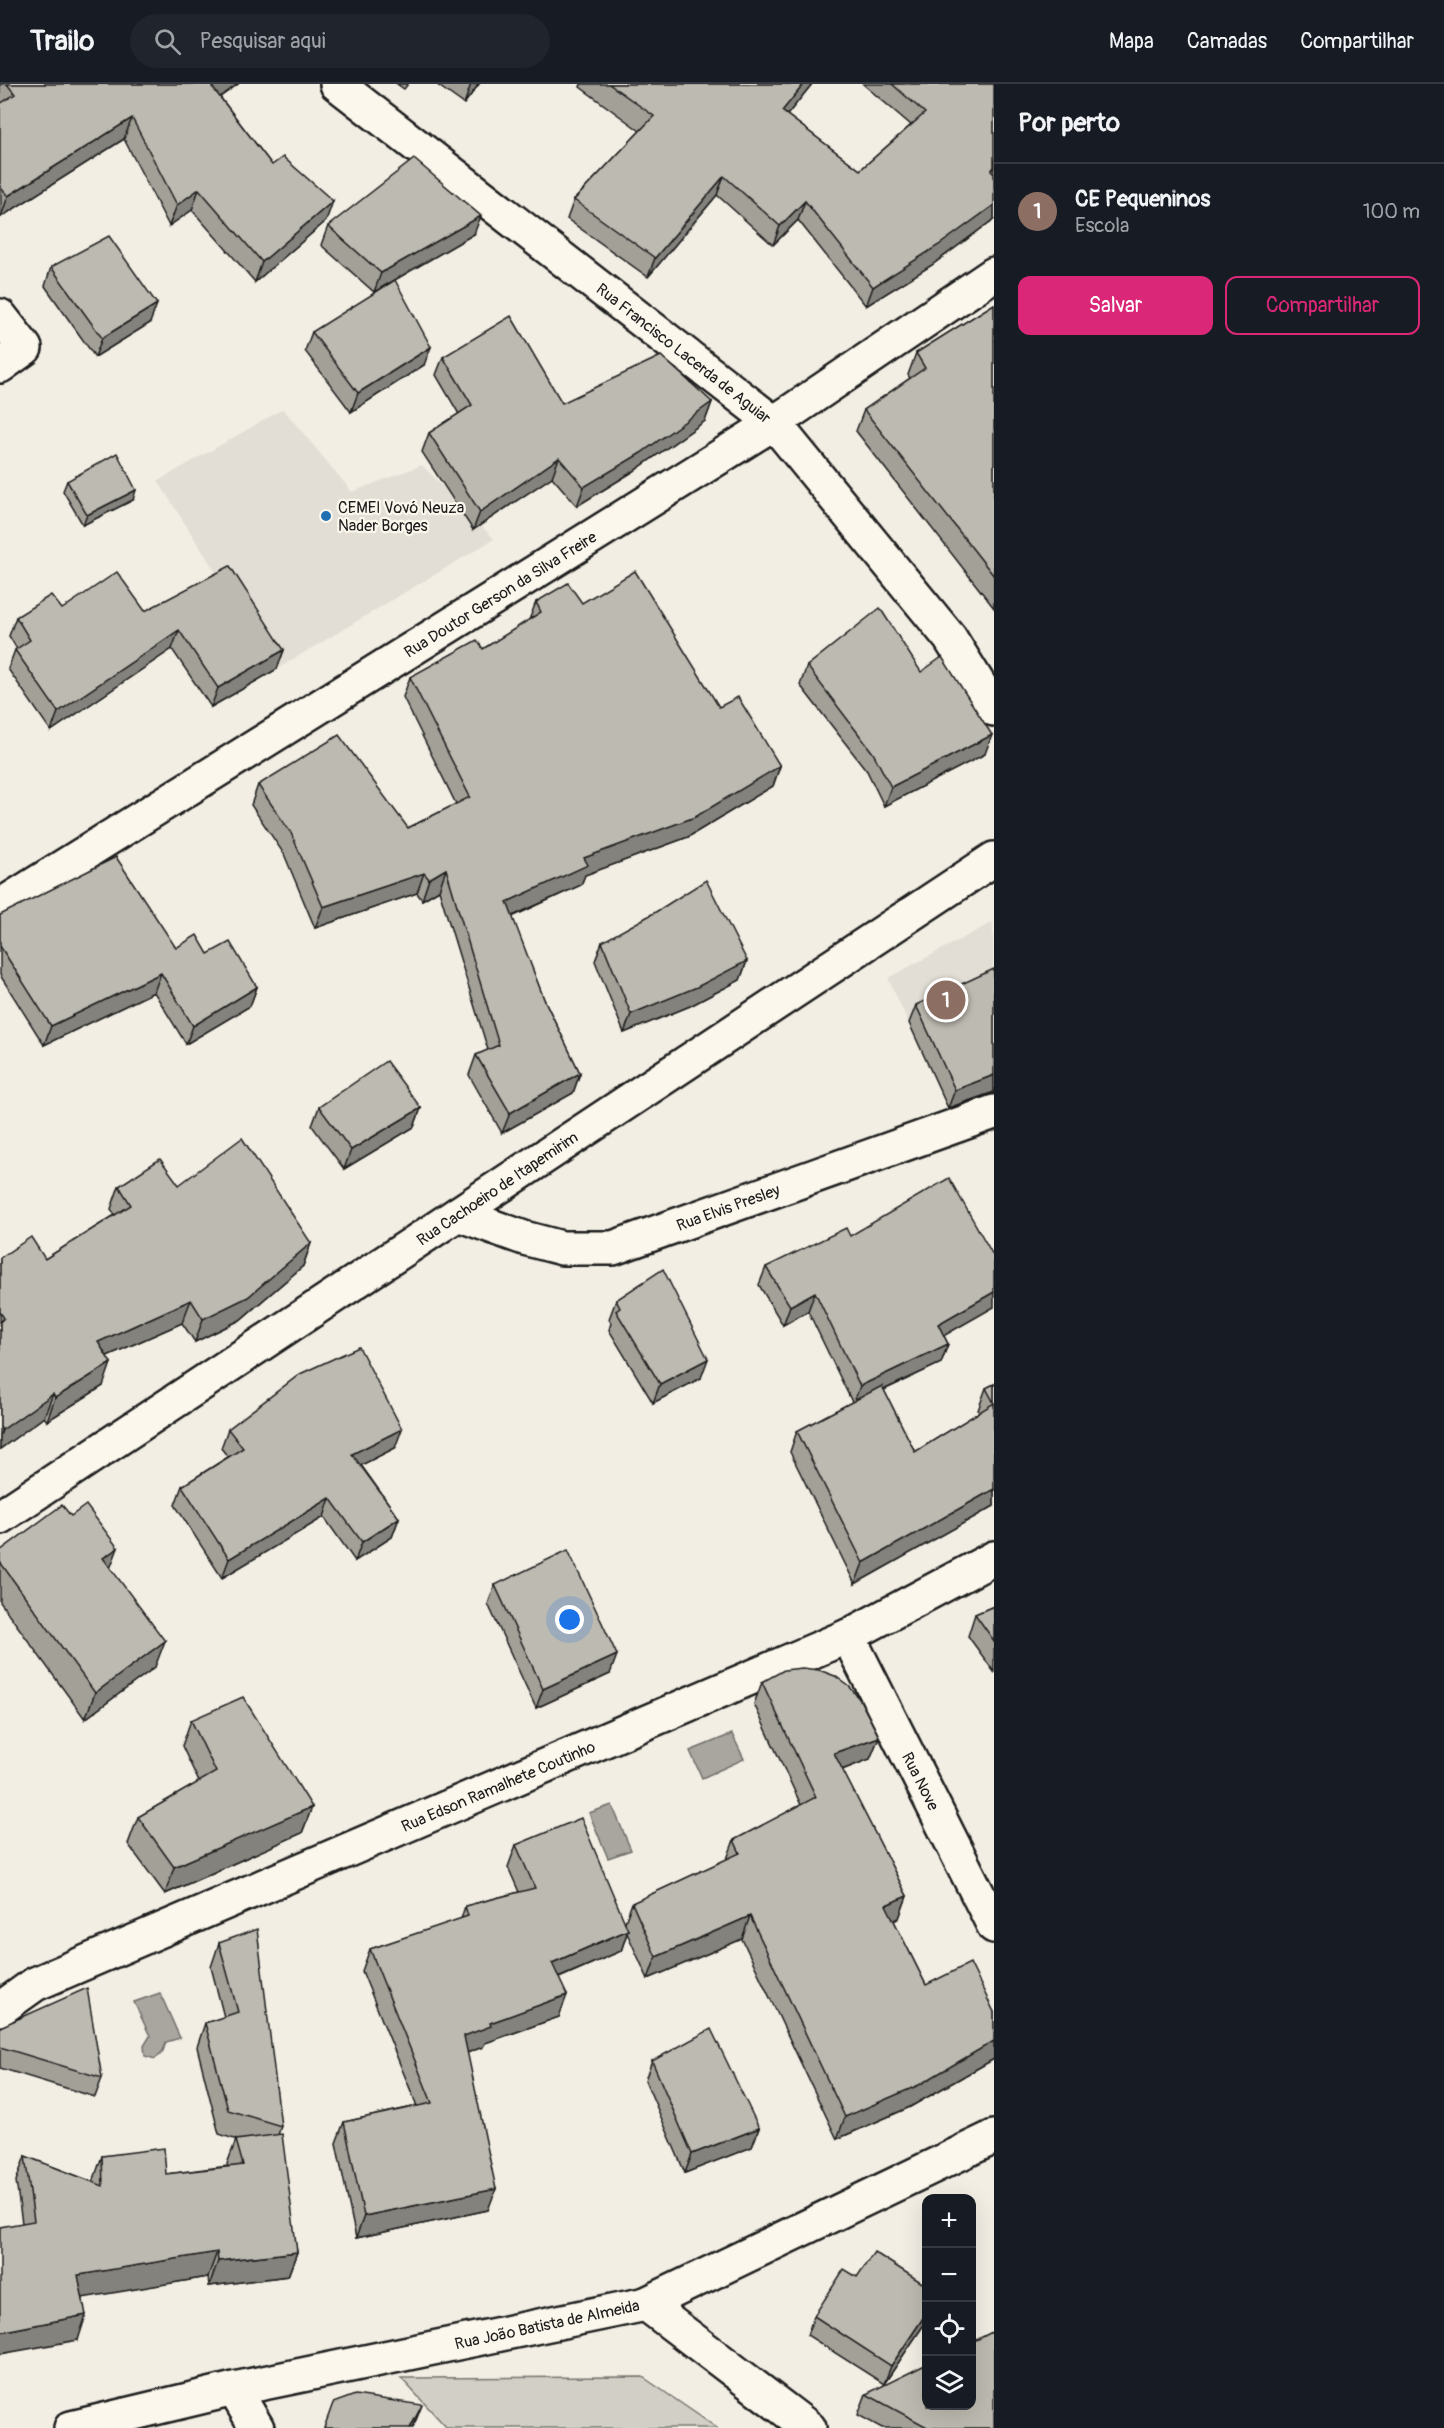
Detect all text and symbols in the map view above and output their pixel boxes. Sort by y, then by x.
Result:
search box [130,14,550,68]
text: Trailo [30,24,94,59]
icon: search [151,25,184,58]
text: Pesquisar aqui [199,27,326,55]
text: Mapa [1109,28,1154,55]
text: Camadas [1187,28,1267,55]
text: Compartilhar [1300,28,1414,55]
text: Por perto [1018,107,1120,139]
text: CE Pequeninos [1075,185,1210,213]
text: 1 [1034,199,1041,224]
text: 100 m [1363,199,1420,224]
text: Escola [1075,213,1129,238]
button: Salvar [1018,276,1213,335]
button: Compartilhar [1225,276,1420,335]
street label: Rua Francisco Lacerda de Aguiar [592,279,775,428]
place label: CEMEI Vovó Neuza Nader Borges [338,498,464,536]
marker: CEMEI Vovó Neuza Nader Borges [319,509,333,523]
street label: Rua Doutor Gerson da Silva Freire [401,527,601,663]
pin: 1 [926,978,966,1022]
street label: Rua Cachoeiro de Itapemirim [413,1127,582,1250]
street label: Rua Elvis Presley [674,1180,783,1236]
your location [555,1605,584,1634]
street label: Rua Edson Ramalhete Coutinho [398,1737,599,1837]
street label: Rua Nove [897,1749,943,1814]
map controls [922,2194,976,2410]
button: + [922,2194,976,2248]
button: − [922,2248,976,2302]
street label: Rua João Batista de Almeida [453,2296,641,2354]
button: locate [922,2302,976,2356]
button: layers [922,2356,976,2410]

